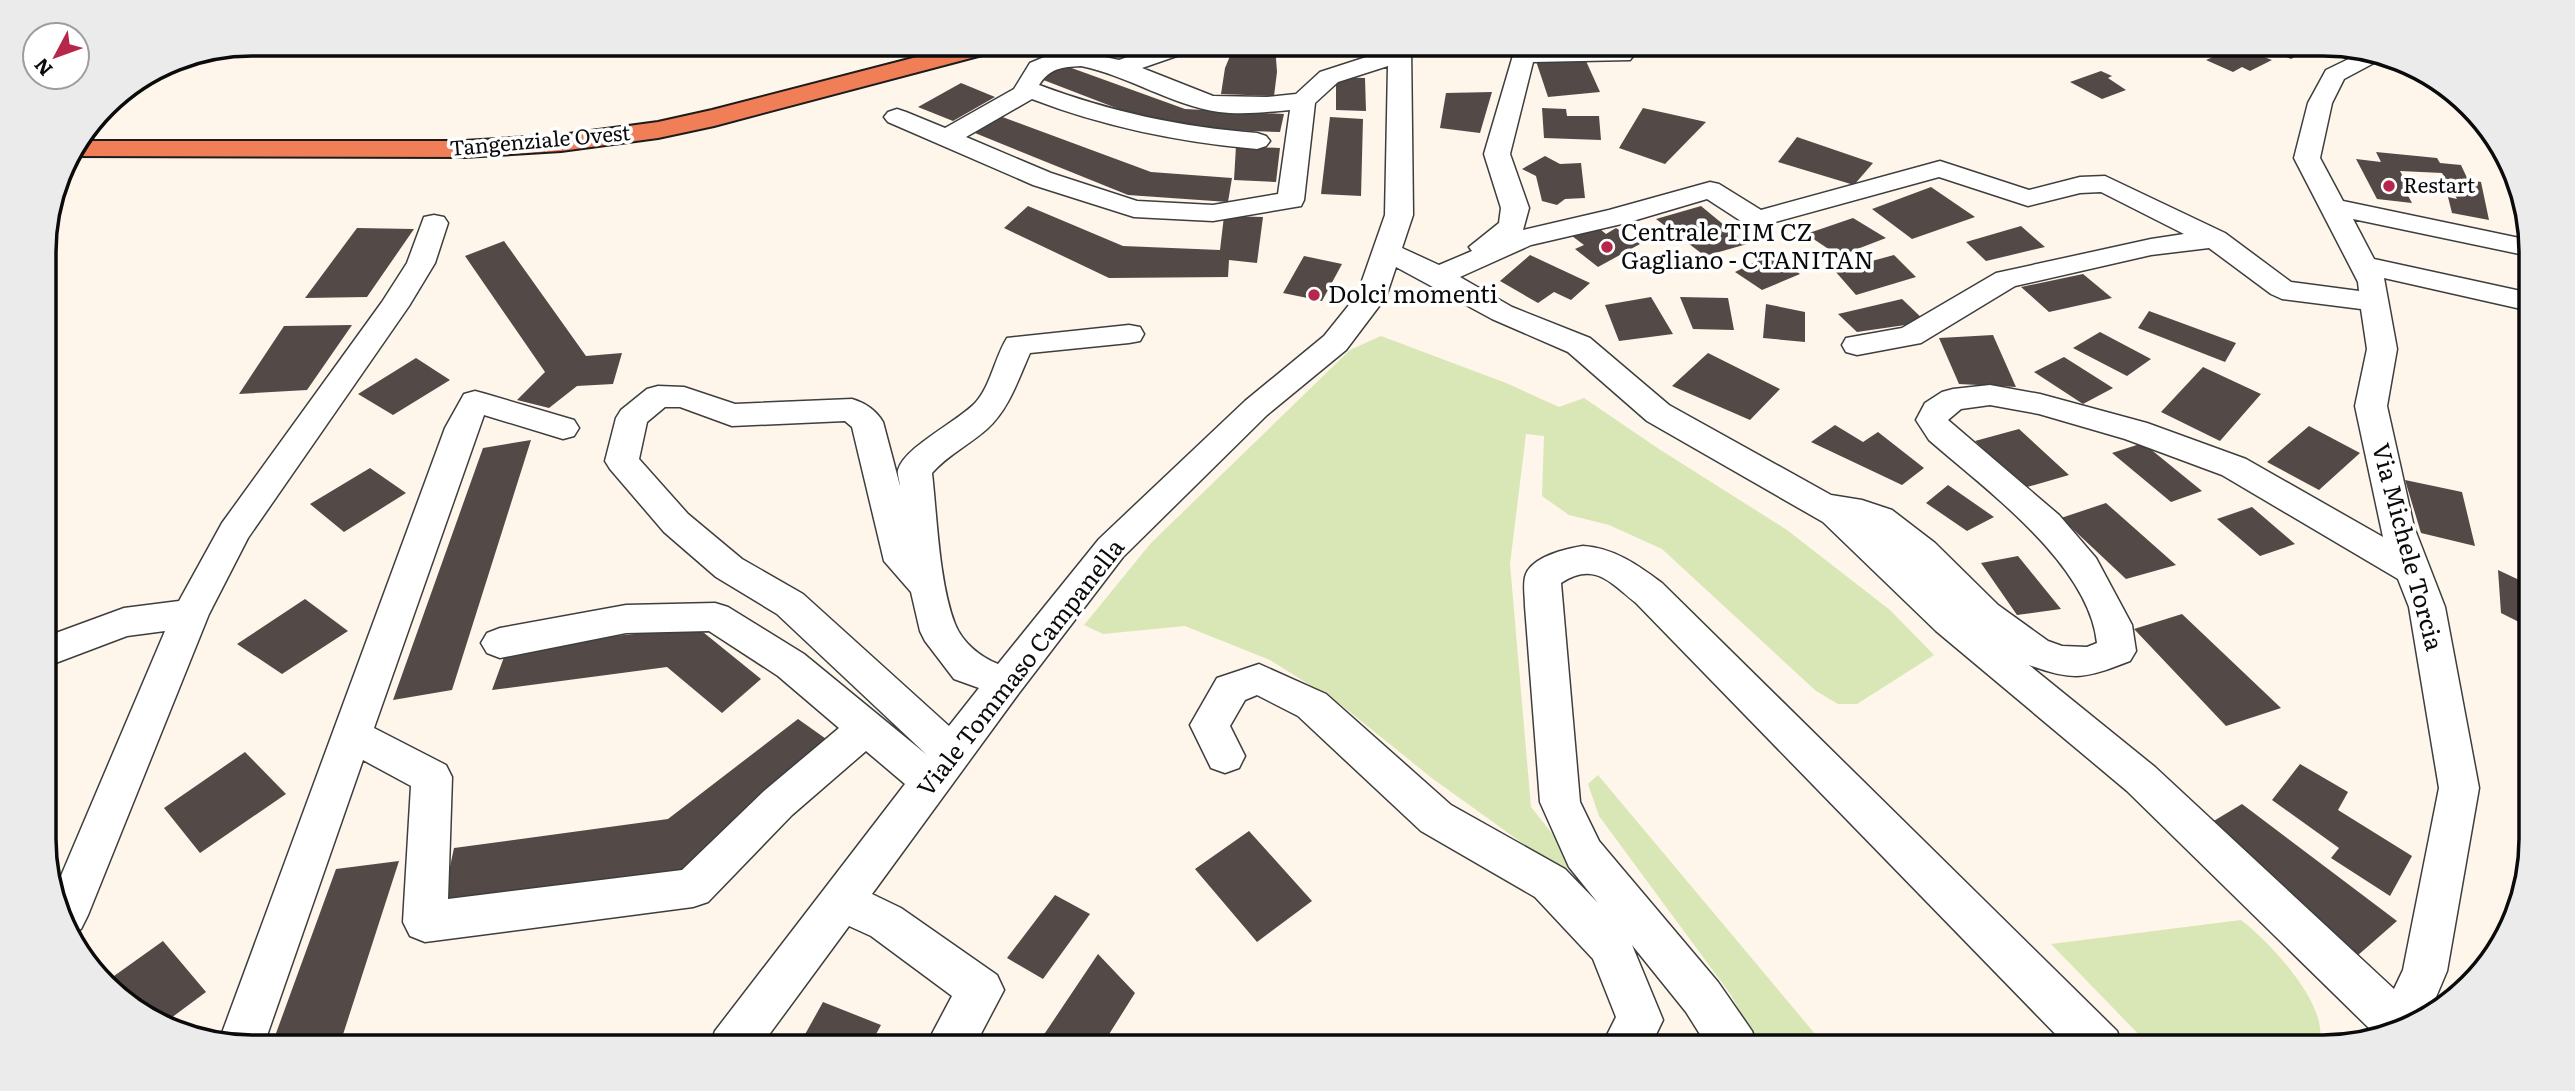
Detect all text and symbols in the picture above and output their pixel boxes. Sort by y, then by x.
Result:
north arrow [21,21,91,91]
text: N [27,53,58,83]
street label: Tangenziale Ovest [448,115,632,162]
place label: Restart [2403,168,2476,199]
marker: Restart [2381,178,2397,194]
place label: Centrale TIM CZ Gagliano - CTANITAN [1621,213,1874,276]
marker: Centrale TIM CZ Gagliano - CTANITAN [1599,239,1615,255]
place label: Dolci momenti [1328,275,1498,310]
marker: Dolci momenti [1306,287,1322,303]
street label: Via Michele Torcia [2365,439,2454,654]
street label: Viale Tommaso Campanella [907,530,1131,803]

